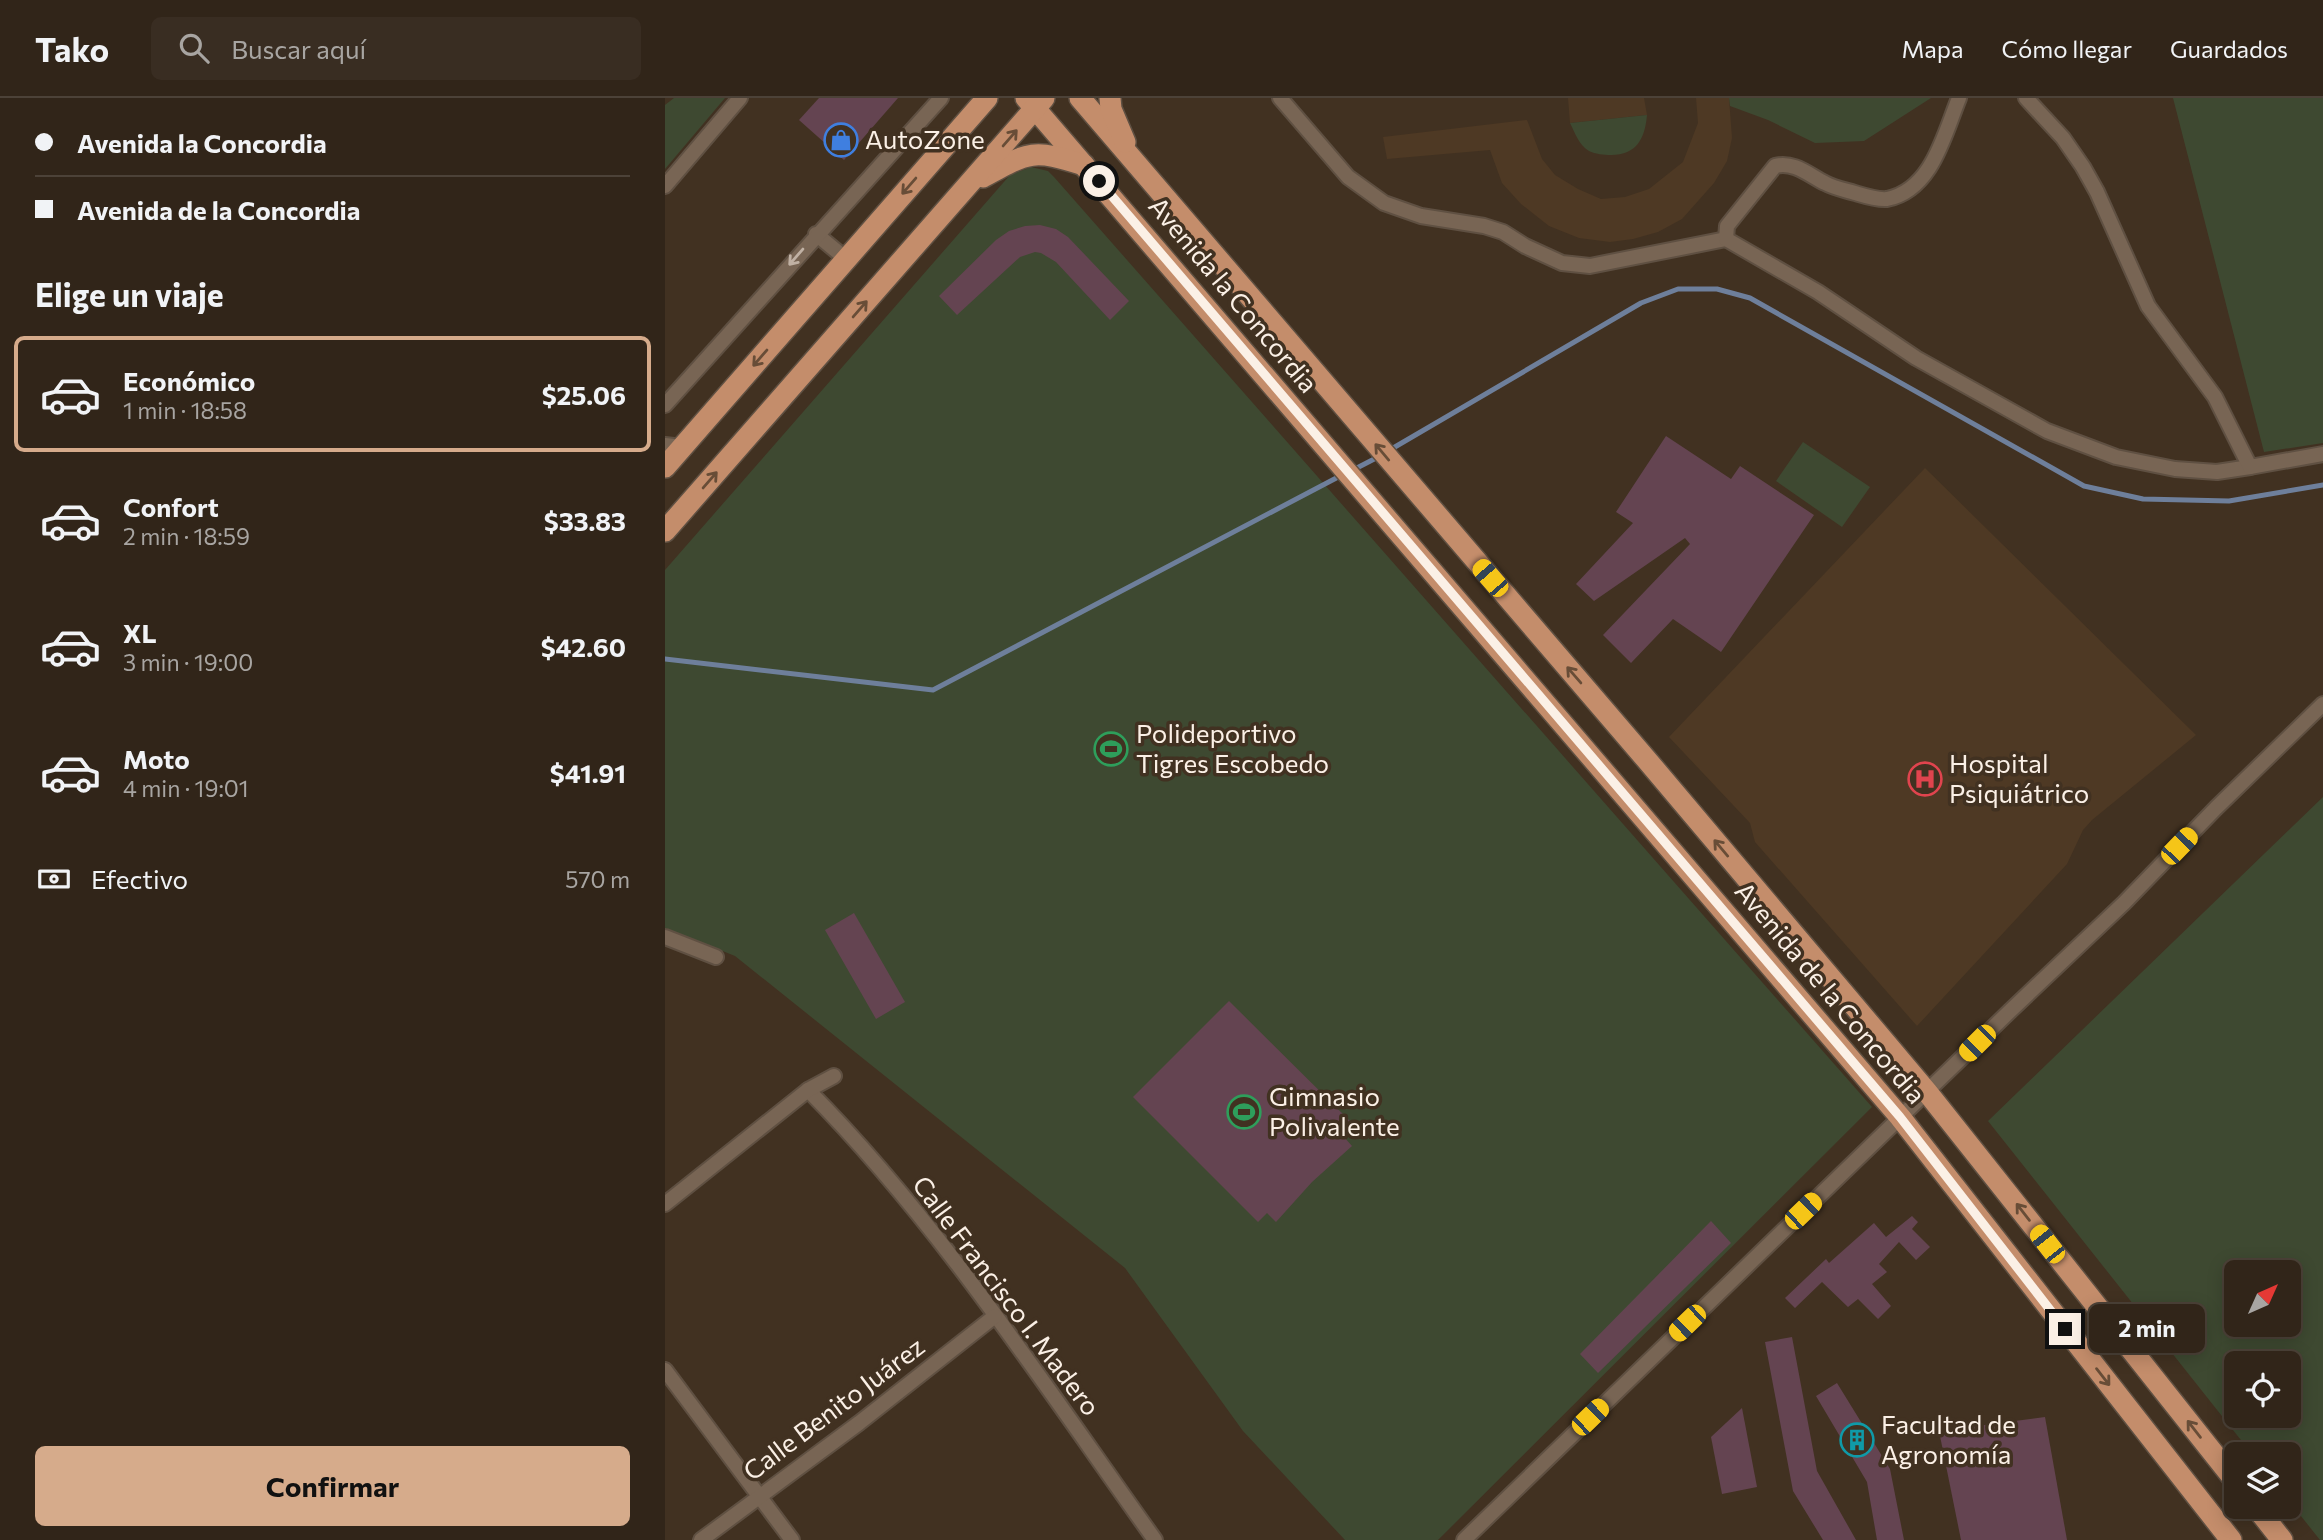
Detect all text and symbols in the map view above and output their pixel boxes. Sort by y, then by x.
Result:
search box [151,17,641,80]
text: Tako [35,28,109,69]
icon: search [175,29,213,67]
text: Buscar aquí [231,33,366,64]
text: Mapa [1901,34,1964,63]
text: Cómo llegar [2002,34,2132,63]
text: Guardados [2170,34,2288,63]
shop icon: AutoZone [822,121,860,159]
place label: AutoZone [865,123,985,154]
text: Avenida la Concordia [77,127,327,158]
one-way arrow [1002,129,1018,147]
route start [1083,165,1115,197]
one-way arrow [901,177,917,195]
street label: Avenida la Concordia [1143,190,1325,398]
text: Avenida de la Concordia [77,194,360,225]
one-way arrow [788,248,804,266]
text: Elige un viaje [35,274,224,314]
one-way arrow [852,301,869,318]
one-way arrow [752,349,768,367]
icon: car [39,363,102,426]
text: Económico [123,365,255,396]
text: $25.06 [542,379,626,410]
text: 1 min · 18:58 [123,396,247,424]
one-way arrow [1374,444,1390,462]
one-way arrow [702,471,718,489]
icon: car [39,489,102,552]
text: Confort [123,491,219,522]
text: $33.83 [544,505,626,536]
text: 2 min · 18:59 [123,522,250,550]
car [1469,555,1512,601]
icon: car [39,615,102,678]
text: XL [123,617,157,648]
text: $42.60 [541,631,626,662]
text: 3 min · 19:00 [123,648,253,676]
one-way arrow [1566,667,1582,685]
place label: Polideportivo Tigres Escobedo [1136,717,1329,778]
sports icon: Polideportivo Tigres Escobedo [1092,730,1130,768]
icon: car [39,741,102,804]
text: Moto [123,743,190,774]
place label: Hospital Psiquiátrico [1949,747,2089,808]
text: $41.91 [550,757,626,788]
hospital icon: Hospital Psiquiátrico [1906,760,1944,798]
text: 4 min · 19:01 [123,774,249,802]
car [2157,824,2202,868]
one-way arrow [1713,840,1729,858]
icon: cash [35,860,73,898]
text: Efectivo [91,863,188,894]
text: 570 m [565,865,630,893]
street label: Avenida de la Concordia [1729,875,1933,1109]
car [1955,1021,2000,1065]
place label: Gimnasio Polivalente [1269,1080,1400,1141]
sports icon: Gimnasio Polivalente [1225,1093,1263,1131]
street label: Calle Francisco I. Madero [907,1169,1107,1421]
car [1781,1189,1826,1233]
one-way arrow [2015,1204,2030,1222]
car [2026,1221,2069,1267]
north arrow [2224,1260,2301,1337]
map controls [2224,1260,2301,1519]
car [1665,1301,1710,1345]
callout: 2 min [2089,1304,2205,1354]
route end [2049,1313,2081,1345]
text: 2 min [2118,1314,2176,1342]
street label: Calle Benito Juárez [737,1330,930,1486]
button: locate [2224,1351,2301,1428]
one-way arrow [2096,1367,2111,1386]
car [1568,1395,1613,1439]
place label: Facultad de Agronomía [1881,1408,2016,1469]
one-way arrow [2187,1420,2202,1439]
building icon: Facultad de Agronomía [1838,1421,1876,1459]
button: layers [2224,1442,2301,1519]
button: Confirmar [35,1446,630,1526]

